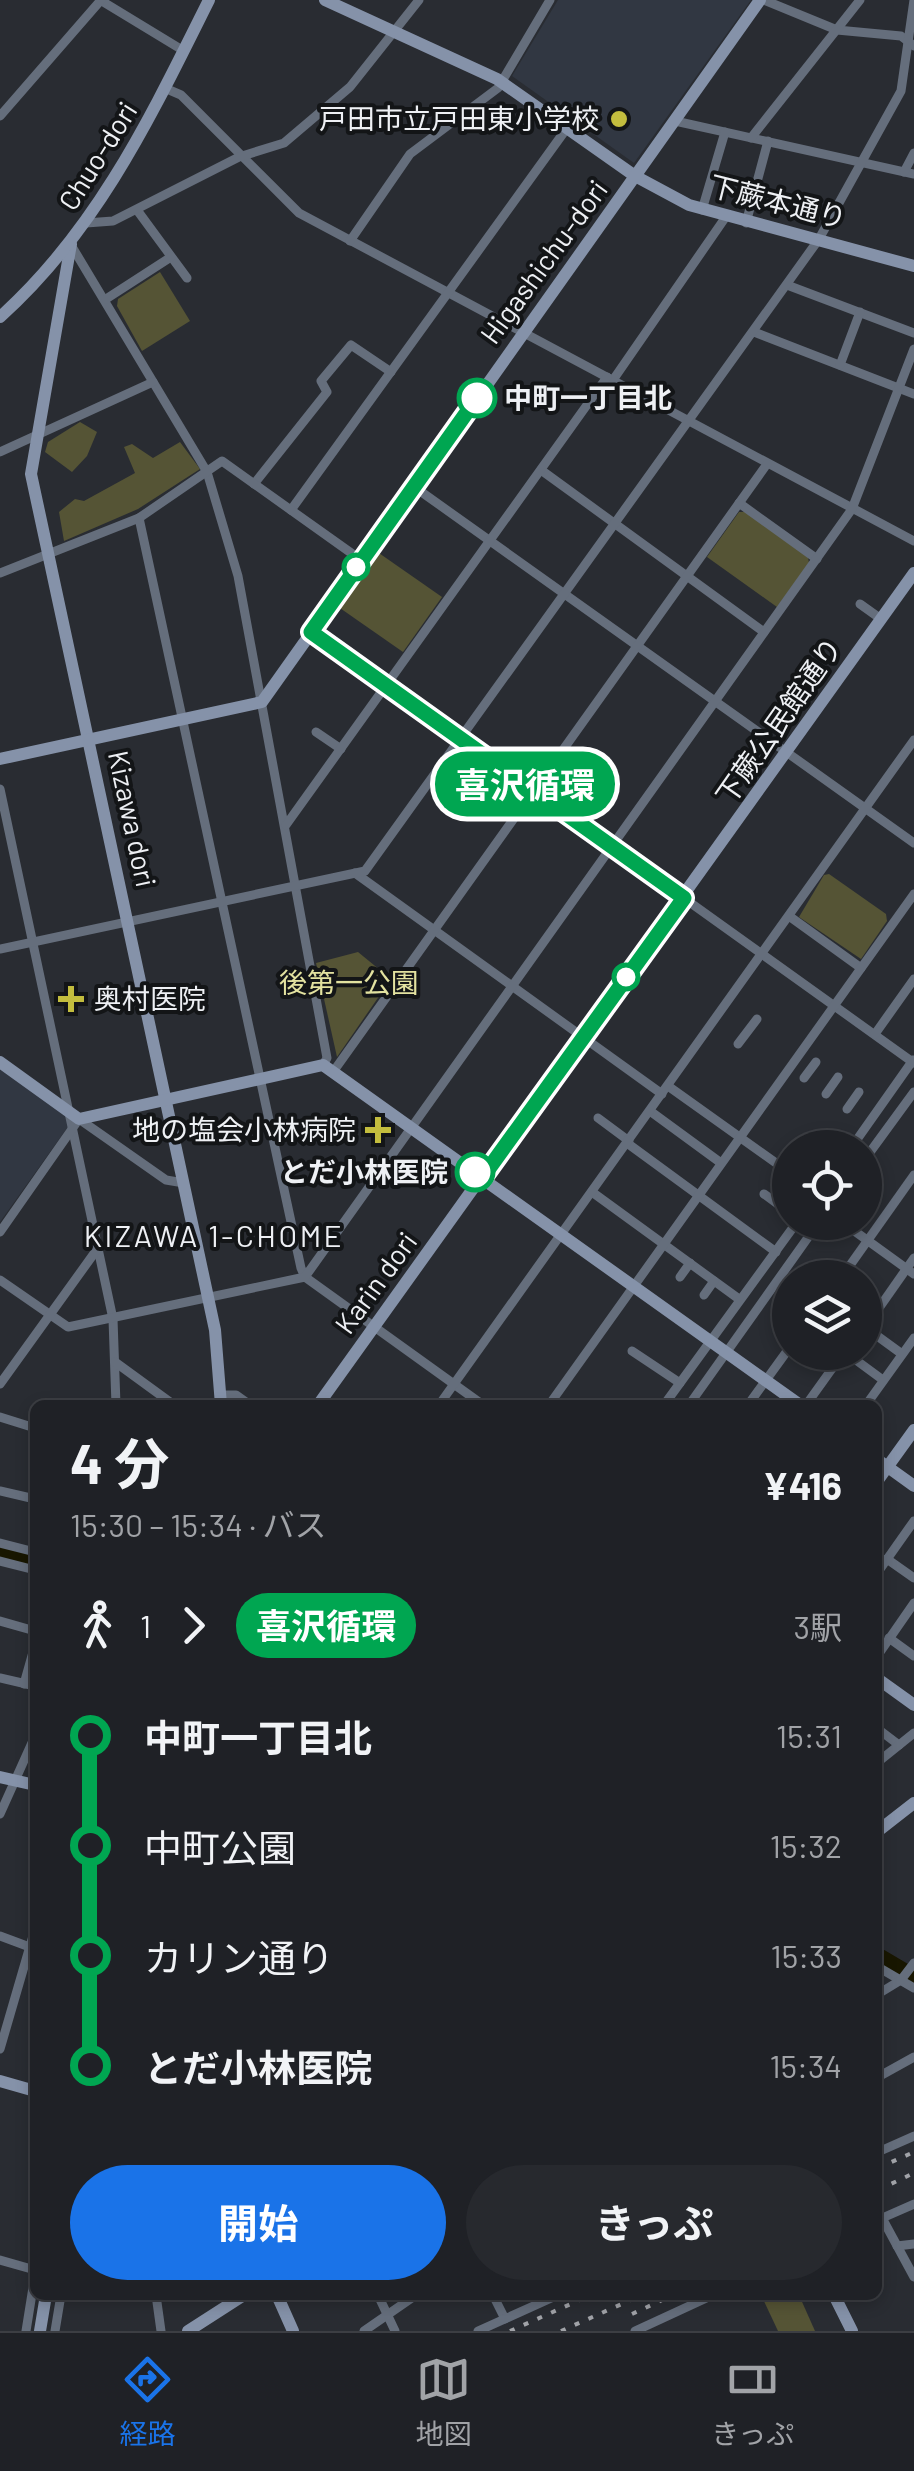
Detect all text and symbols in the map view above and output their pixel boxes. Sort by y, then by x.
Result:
street label: Chuo-dori [51,95,144,216]
place label: 戸田市立戸田東小学校 [319,101,599,135]
marker: 戸田市立戸田東小学校 [608,108,630,130]
street label: 下蕨本通り [706,168,850,234]
street label: Higashichu-dori [472,173,614,350]
marker: 中町一丁目北 [458,379,496,417]
place label: 中町一丁目北 [504,380,672,414]
unlabelled marker [343,554,369,580]
street label: 下蕨公民館通り [708,630,848,810]
street label: Kizawa dori [102,748,164,890]
line badge: 喜沢循環 [455,752,595,816]
text: 喜沢循環 [455,763,595,805]
unlabelled marker [613,964,639,990]
park label: 後第一公園 [279,965,419,999]
place label: 奥村医院 [94,981,206,1015]
marker: 奥村医院 [58,986,84,1012]
place label: 地の塩会小林病院 [132,1112,356,1146]
marker: 地の塩会小林病院 [365,1117,391,1143]
map controls [772,1130,882,1370]
button: locate [772,1130,882,1240]
marker: とだ小林医院 [456,1153,494,1191]
place label: とだ小林医院 [280,1154,448,1188]
district label: KIZAWA 1-CHOME [84,1217,344,1253]
street label: Karin dori [327,1225,423,1340]
button: layers [772,1260,882,1370]
text: 4 分 [70,1429,169,1495]
text: ¥416 [763,1462,842,1508]
text: 15:30 – 15:34 · バス [70,1505,326,1543]
icon: walk [70,1598,125,1653]
icon: forward [166,1598,221,1653]
text: 喜沢循環 [256,1604,396,1646]
text: 1 [140,1606,151,1644]
text: 3駅 [794,1607,842,1645]
text: 中町一丁目北 [144,1714,372,1760]
text: 15:31 [776,1716,842,1754]
text: 中町公園 [144,1824,296,1870]
text: 15:32 [770,1826,842,1864]
text: カリン通り [144,1934,334,1980]
text: 15:33 [771,1936,842,1974]
text: とだ小林医院 [144,2044,372,2090]
text: 15:34 [769,2046,842,2084]
button: 開始 [70,2165,446,2280]
button: きっぷ [466,2165,842,2280]
tab: 経路 [120,2352,176,2452]
tab: 地図 [416,2352,472,2452]
tab: きっぷ [711,2352,794,2452]

